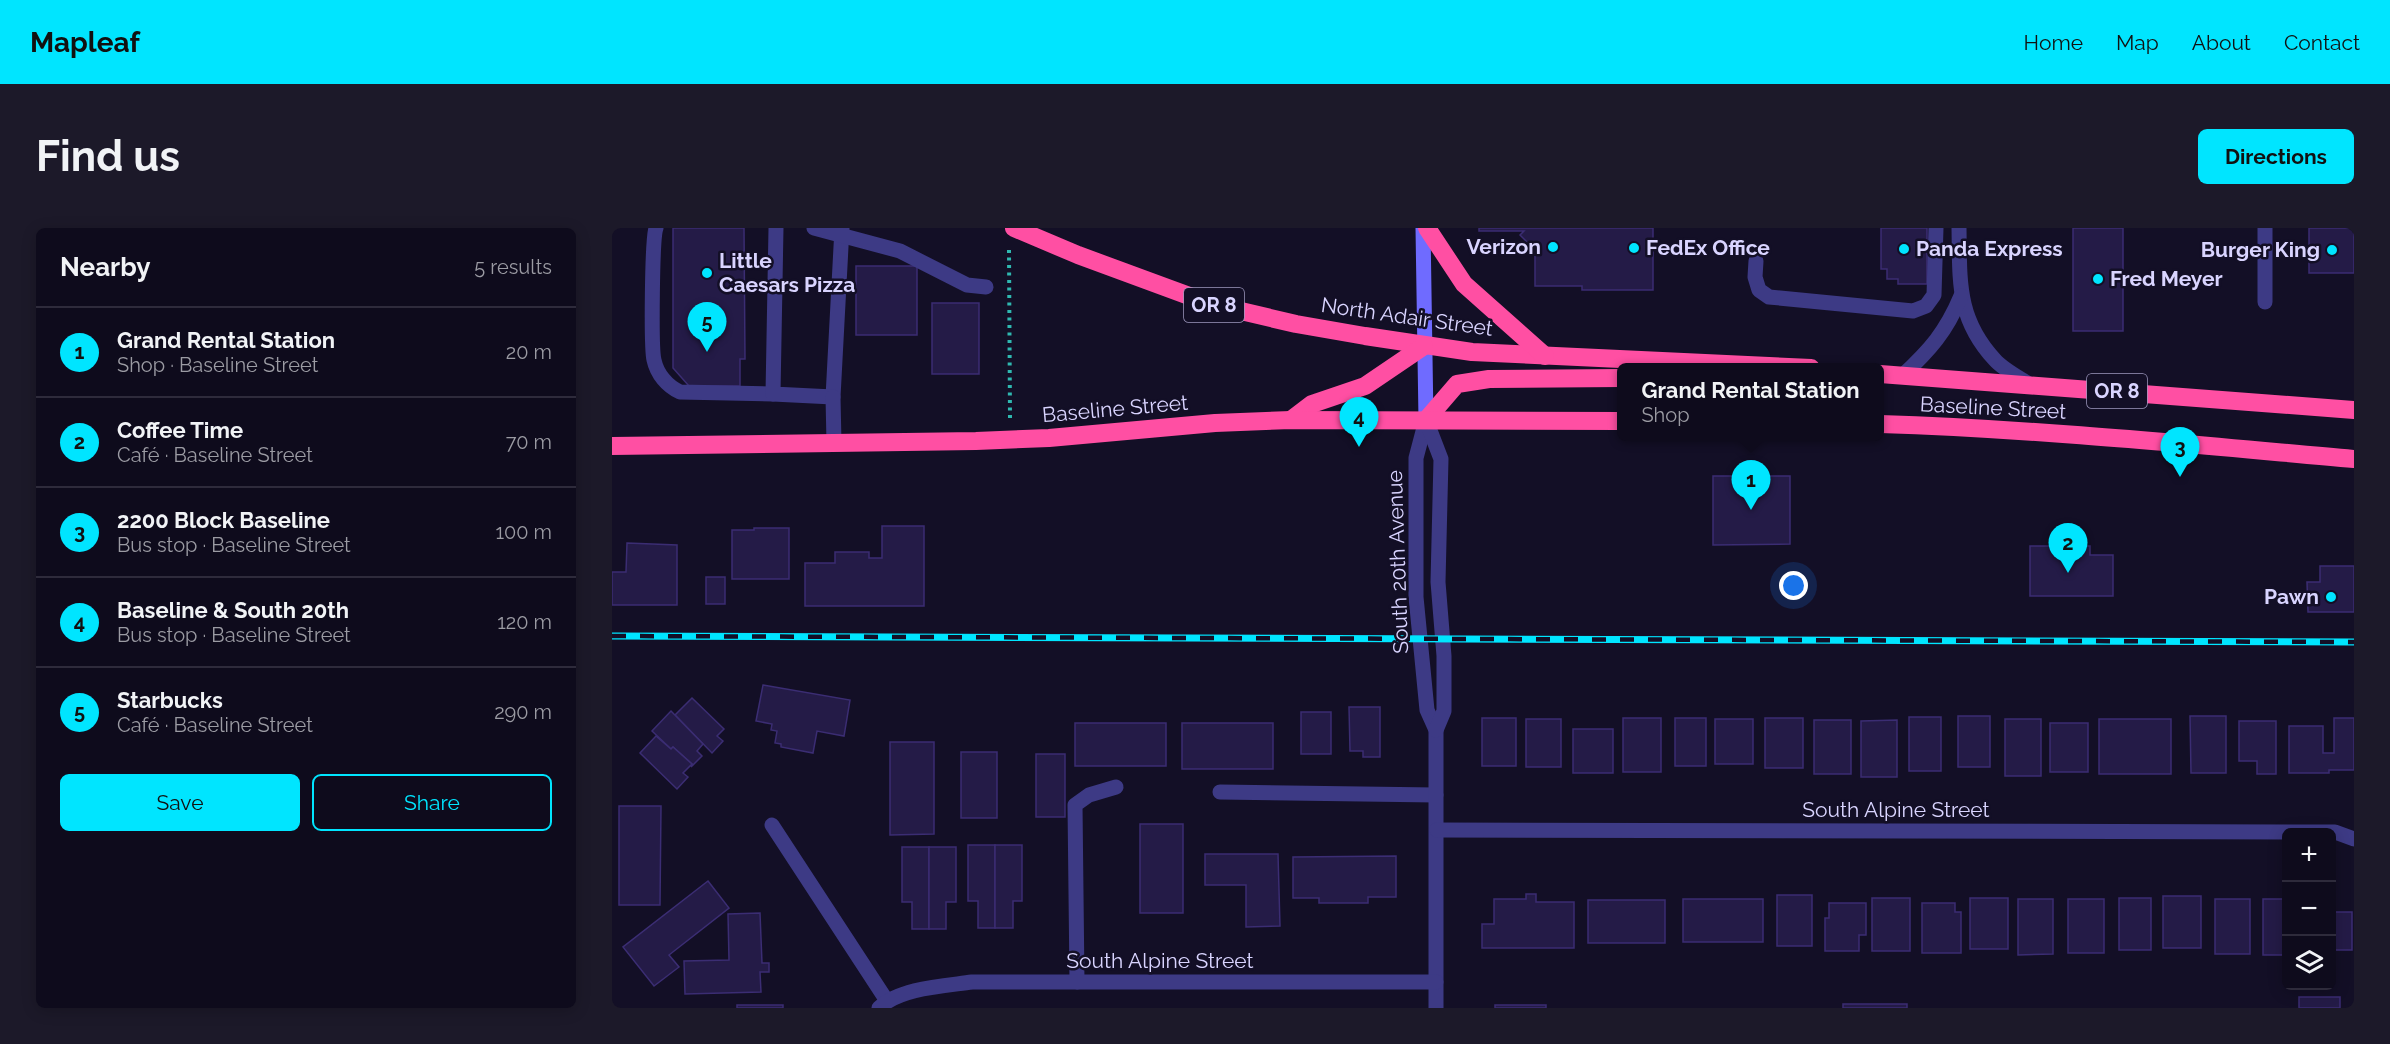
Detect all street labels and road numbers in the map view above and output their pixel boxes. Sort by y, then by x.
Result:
road number: OR 8 [1184,288,1244,322]
street label: North Adair Street [1320,292,1495,341]
road number: OR 8 [2087,374,2147,408]
street label: Baseline Street [1041,390,1189,427]
street label: Baseline Street [1919,391,2067,424]
street label: South 20th Avenue [1382,470,1413,654]
street label: South Alpine Street [1802,797,1990,822]
street label: South Alpine Street [1066,948,1254,973]

